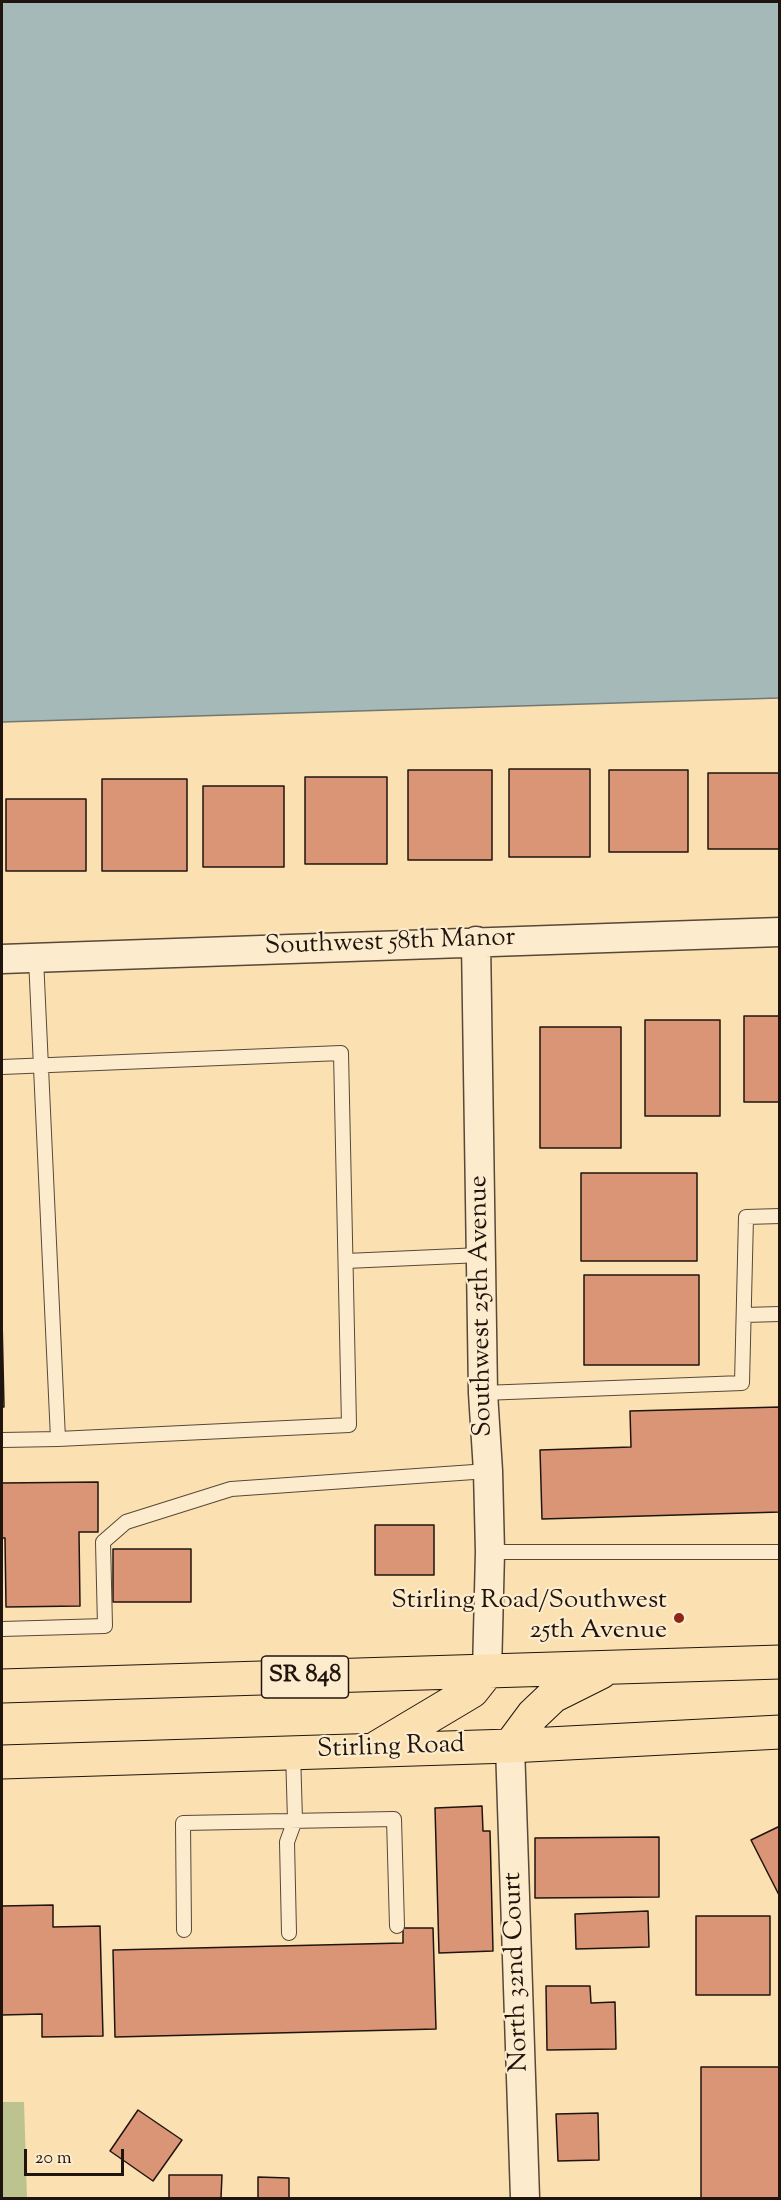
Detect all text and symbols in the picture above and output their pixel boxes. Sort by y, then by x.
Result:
street label: Southwest 58th Manor [264,924,516,964]
street label: Southwest 25th Avenue [465,1175,501,1437]
place label: Stirling Road/Southwest 25th Avenue [391,1587,667,1648]
marker: Stirling Road/Southwest 25th Avenue [672,1611,686,1625]
road number: SR 848 [262,1656,348,1698]
street label: Stirling Road [317,1731,465,1767]
street label: North 32nd Court [499,1871,537,2073]
scale bar [27,2137,128,2175]
text: 20 m [35,2146,72,2172]

